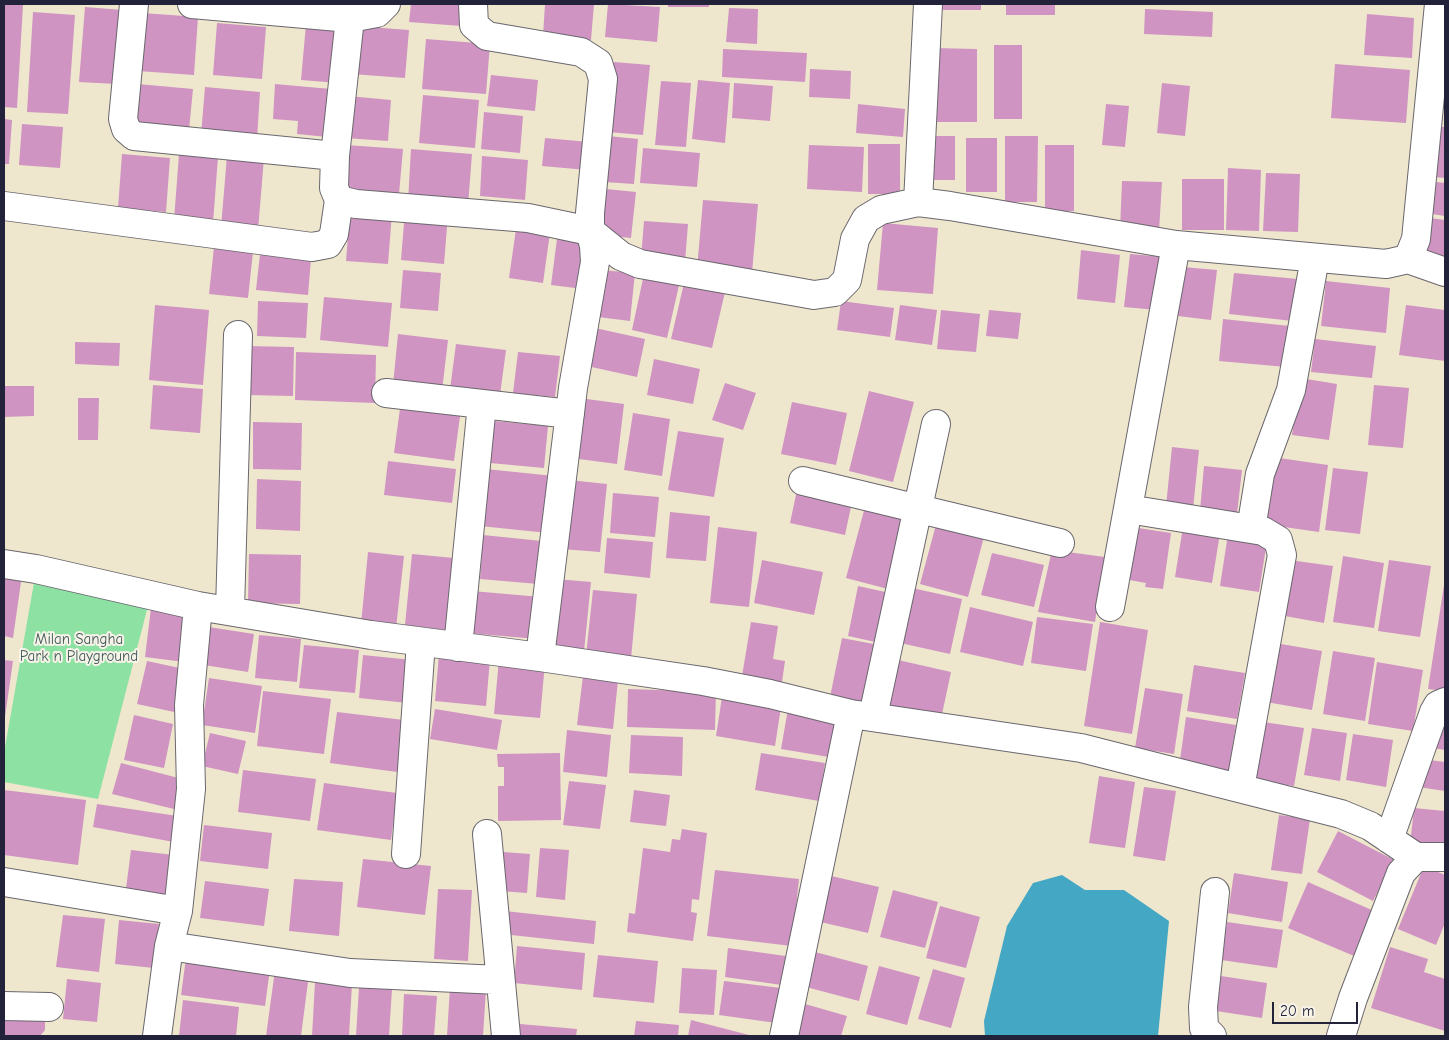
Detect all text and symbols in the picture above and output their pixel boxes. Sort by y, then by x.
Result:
park label: Milan Sangha Park n Playground [20,631,138,666]
scale bar [1274,992,1360,1024]
text: 20 m [1280,1002,1314,1020]

